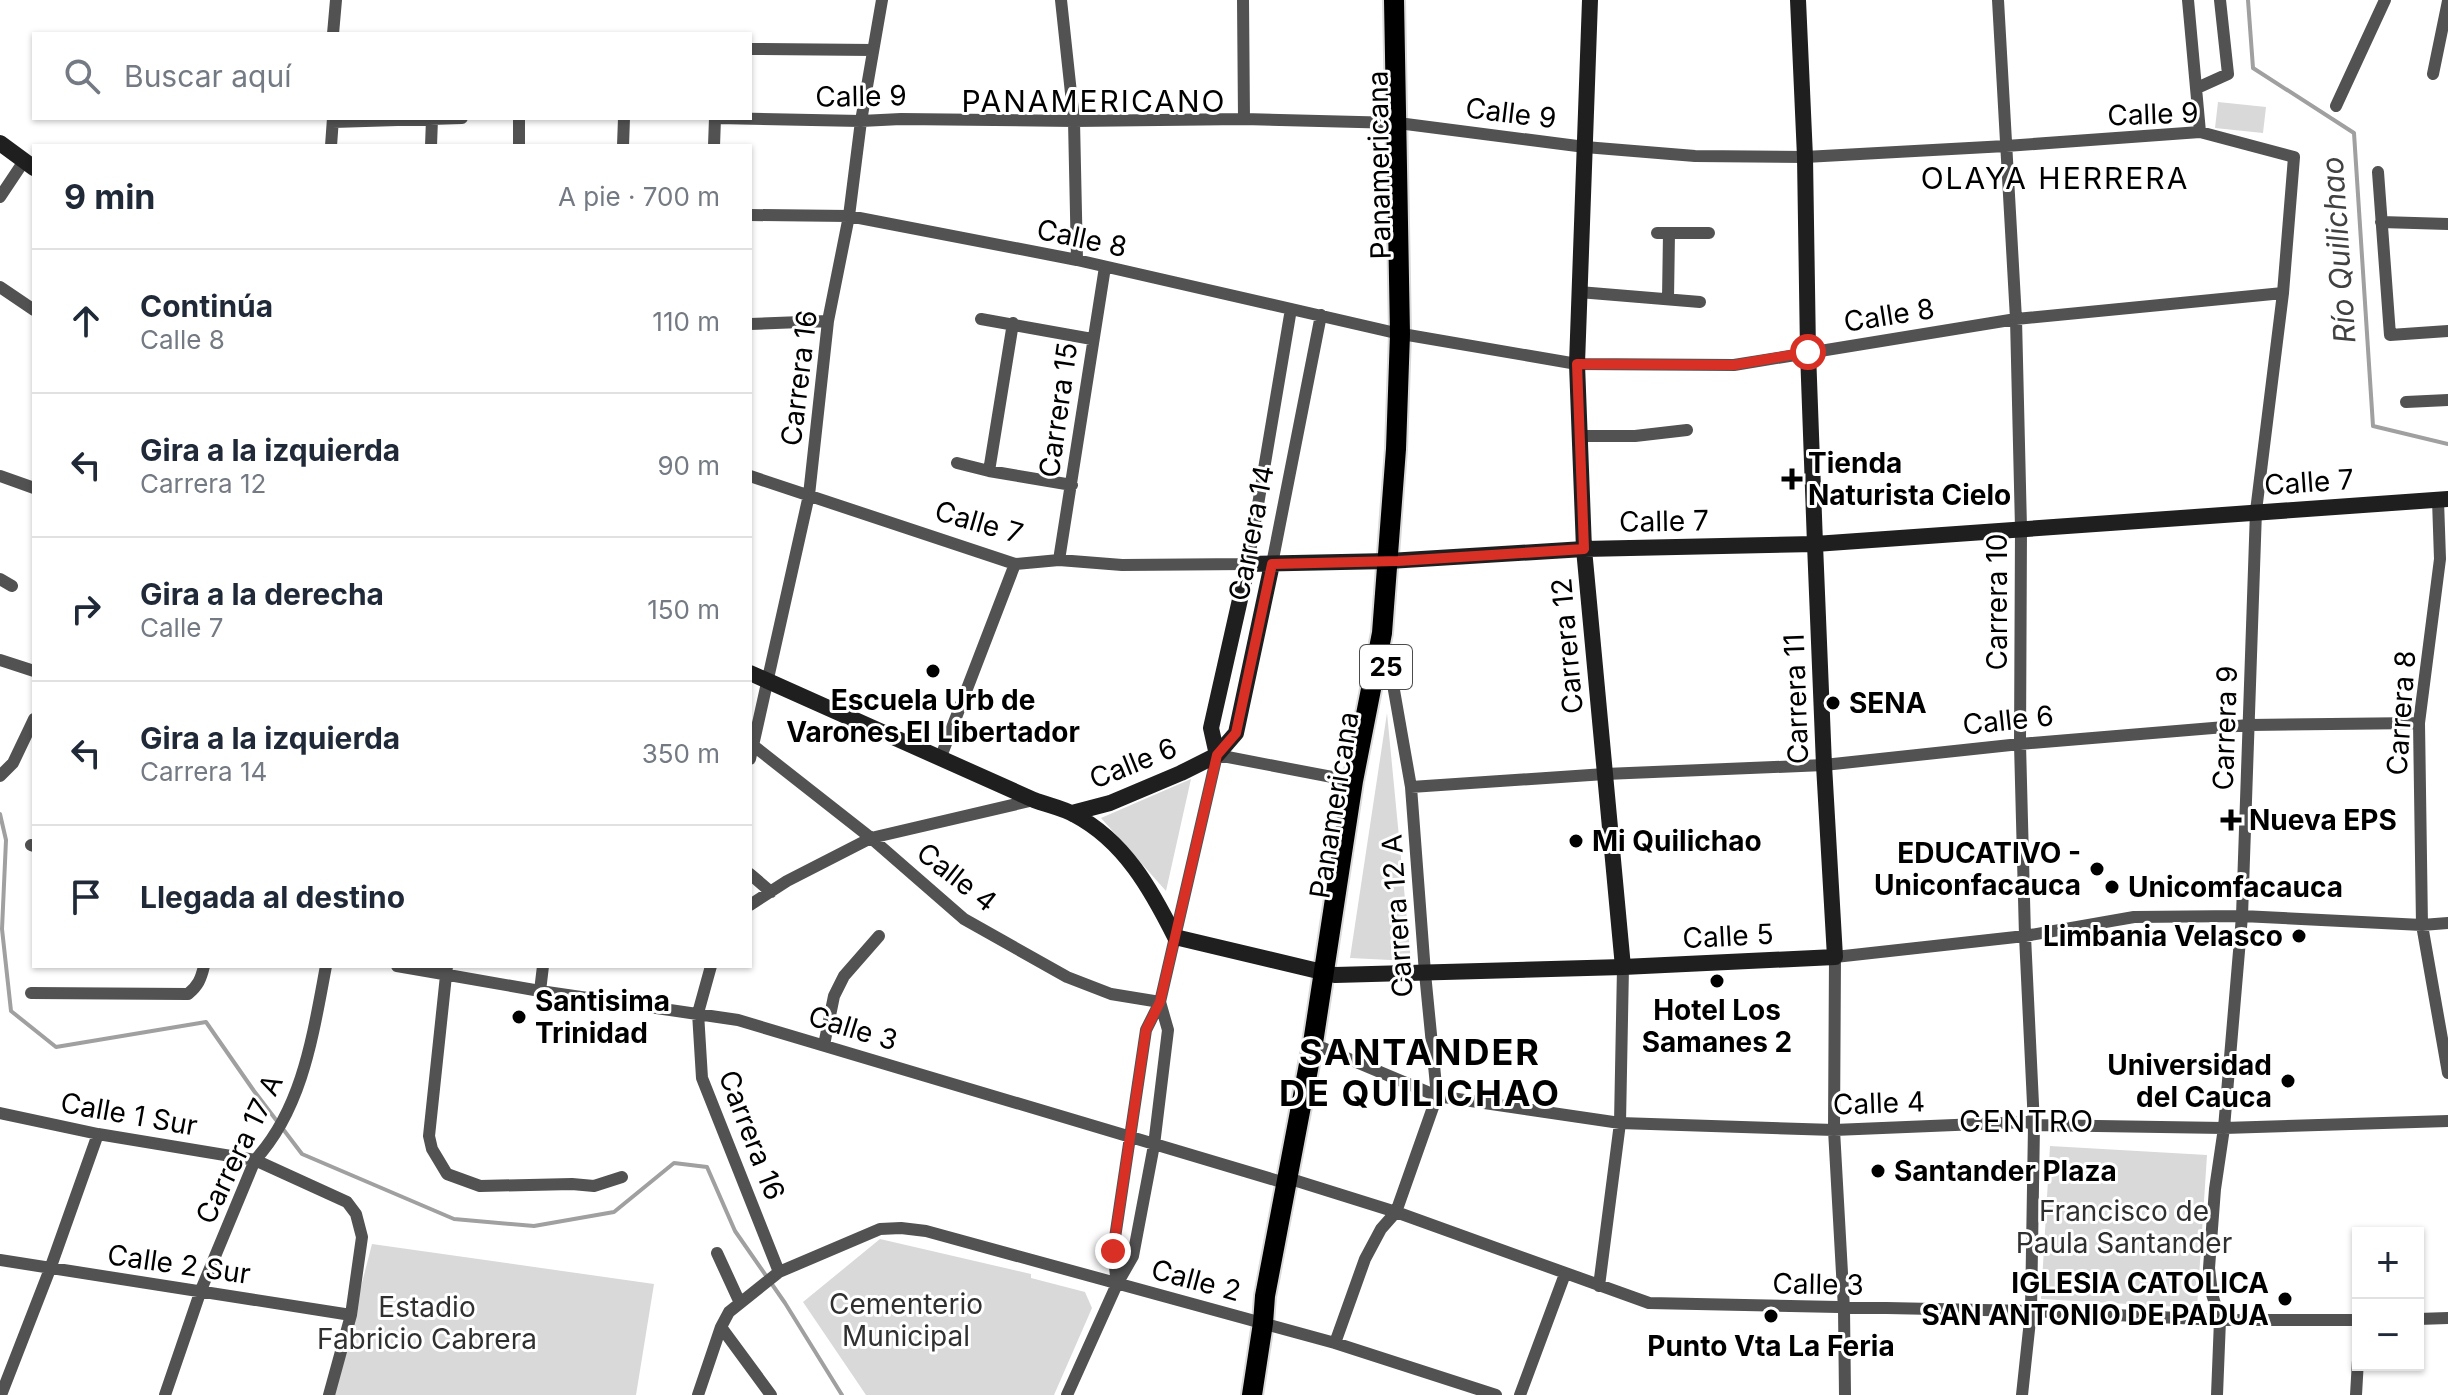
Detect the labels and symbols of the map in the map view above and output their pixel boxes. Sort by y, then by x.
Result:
street label: Panamericana [1360,70,1398,260]
street label: Calle 9 [815,78,907,114]
district label: PANAMERICANO [961,83,1227,119]
street label: Calle 9 [1464,91,1558,135]
street label: Calle 9 [2107,95,2199,133]
water label: Río Quilichao [2314,156,2362,345]
district label: OLAYA HERRERA [1921,160,2189,196]
street label: Calle 8 [1034,212,1130,264]
street label: Calle 8 [1841,291,1937,339]
street label: Carrera 16 [774,308,824,448]
route start [1790,334,1826,370]
street label: Carrera 15 [1032,340,1084,480]
place label: Tienda Naturista Cielo [1808,446,2011,512]
street label: Carrera 14 [1221,462,1281,604]
street label: Calle 7 [2263,462,2355,502]
marker: Tienda Naturista Cielo [1783,470,1801,488]
street label: Calle 7 [931,493,1027,551]
street label: Calle 7 [1619,503,1709,539]
street label: Carrera 10 [1980,534,2014,670]
street label: Carrera 12 [1544,577,1590,715]
street label: Carrera 11 [1777,633,1815,765]
road number: 25 [1360,645,1412,689]
street label: Carrera 8 [2380,649,2422,777]
marker: Escuela Urb de Varones El Libertador [924,662,942,680]
street label: Carrera 9 [2206,665,2244,791]
place label: Escuela Urb de Varones El Libertador [786,683,1080,749]
place label: SENA [1849,686,1927,720]
marker: SENA [1824,694,1842,712]
street label: Calle 6 [1961,698,2055,742]
street label: Panamericana [1302,709,1366,901]
street label: Calle 6 [1084,730,1182,796]
place label: Nueva EPS [2249,803,2397,837]
marker: Nueva EPS [2220,809,2242,831]
place label: Mi Quilichao [1592,824,1762,858]
marker: Mi Quilichao [1567,832,1585,850]
street label: Carrera 12 A [1374,833,1420,999]
street label: Calle 4 [910,835,1004,919]
place label: EDUCATIVO - Uniconfacauca [1874,836,2081,902]
marker: EDUCATIVO - Uniconfacauca [2088,860,2106,878]
place label: Unicomfacauca [2128,870,2343,904]
marker: Unicomfacauca [2103,878,2121,896]
street label: Calle 5 [1682,917,1774,955]
place label: Limbania Velasco [2043,919,2283,953]
marker: Limbania Velasco [2290,927,2308,945]
marker: Hotel Los Samanes 2 [1708,972,1726,990]
place label: Santisima Trinidad [535,984,670,1050]
place label: Hotel Los Samanes 2 [1642,993,1792,1059]
street label: Calle 3 [804,998,902,1058]
marker: Santisima Trinidad [510,1008,528,1026]
district label: SANTANDER DE QUILICHAO [1279,1030,1561,1115]
place label: Universidad del Cauca [2107,1048,2272,1114]
street label: Carrera 16 [712,1065,792,1205]
street label: Carrera 17 A [188,1069,290,1229]
marker: Universidad del Cauca [2279,1072,2297,1090]
street label: Calle 4 [1832,1084,1926,1122]
street label: Calle 1 Sur [58,1085,200,1143]
district label: CENTRO [1959,1103,2095,1139]
place label: Santander Plaza [1894,1154,2117,1188]
marker: Santander Plaza [1869,1162,1887,1180]
park label: Francisco de Paula Santander [2016,1194,2232,1260]
route end [1095,1233,1131,1269]
street label: Calle 2 Sur [105,1237,253,1291]
street label: Calle 2 [1148,1252,1244,1308]
street label: Calle 3 [1772,1266,1864,1302]
place label: IGLESIA CATOLICA SAN ANTONIO DE PADUA [1922,1266,2269,1332]
park label: Cementerio Municipal [829,1287,983,1353]
park label: Estadio Fabricio Cabrera [317,1290,537,1356]
marker: IGLESIA CATOLICA SAN ANTONIO DE PADUA [2276,1290,2294,1308]
marker: Punto Vta La Feria [1762,1307,1780,1325]
place label: Punto Vta La Feria [1647,1329,1895,1363]

